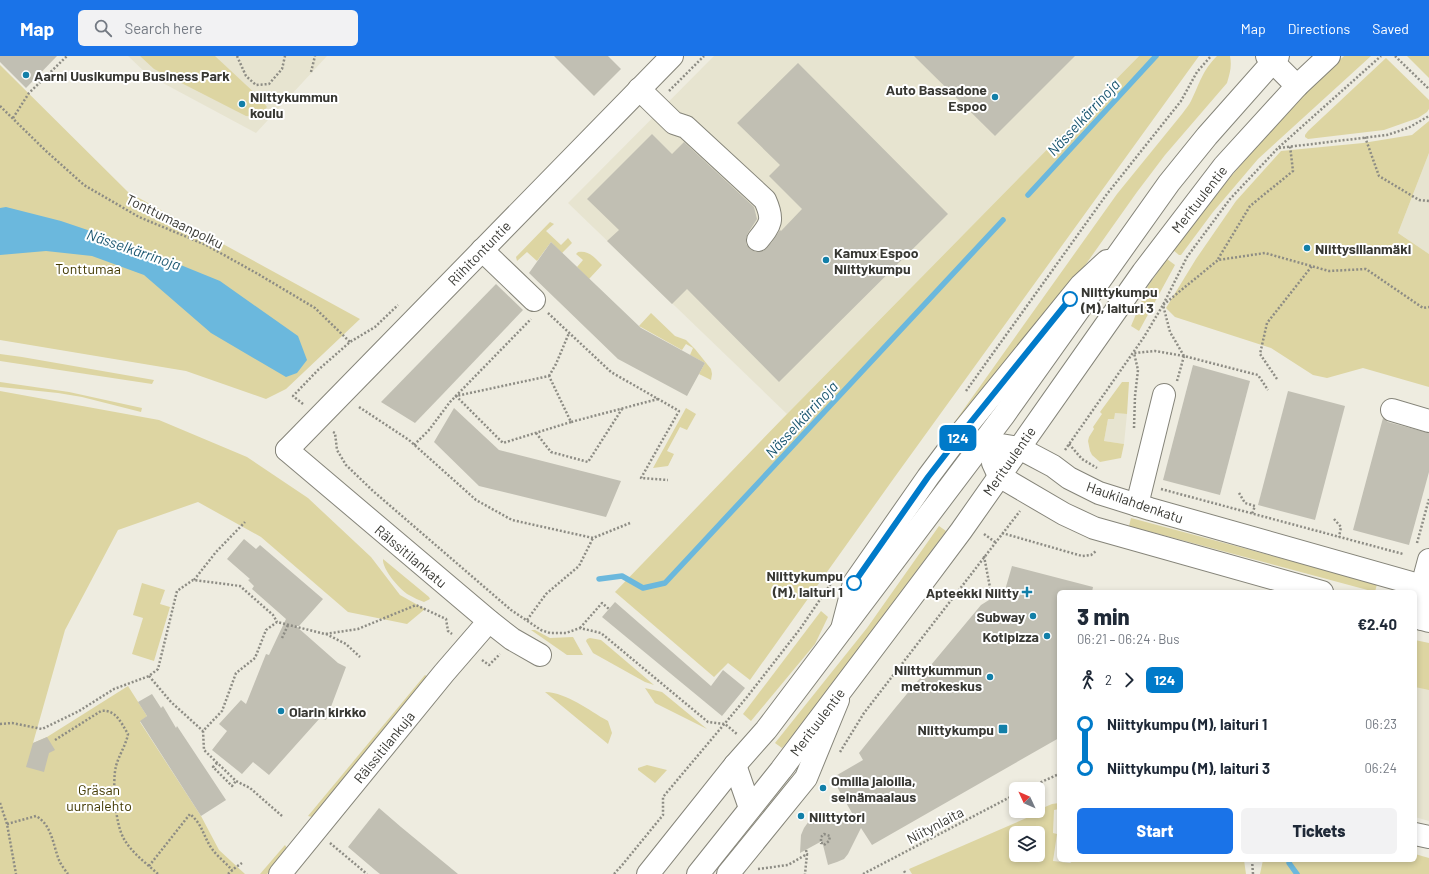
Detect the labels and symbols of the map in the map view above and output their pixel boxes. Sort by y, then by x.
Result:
place label: Aarni Uusikumpu Business Park [34,67,230,84]
marker: Aarni Uusikumpu Business Park [21,70,31,80]
water label: Nässelkärrinoja [1043,75,1123,159]
place label: Auto Bassadone Espoo [886,81,987,114]
place label: Niittykummun koulu [250,88,338,121]
marker: Auto Bassadone Espoo [990,92,1000,102]
marker: Niittykummun koulu [237,99,247,109]
street label: Merituulentie [1167,162,1231,236]
street label: Tonttumaanpolku [123,190,227,252]
street label: Riihitontuntie [444,217,514,289]
water label: Nässelkärrinoja [85,224,183,274]
place label: Niittysillanmäki [1315,240,1411,257]
marker: Niittysillanmäki [1302,243,1312,253]
place label: Kamux Espoo Niittykumpu [834,244,919,277]
marker: Kamux Espoo Niittykumpu [821,255,831,265]
park label: Tonttumaa [55,260,121,277]
place label: Niittykumpu (M), laituri 3 [1080,283,1158,316]
marker: Niittykumpu (M), laituri 3 [1062,291,1078,307]
water label: Nässelkärrinoja [761,377,841,461]
street label: Merituulentie [979,423,1039,499]
line badge: 124 [935,425,981,451]
street label: Haukilahdenkatu [1084,477,1186,527]
street label: Rälssitilankatu [371,521,451,591]
place label: Niittykumpu (M), laituri 1 [766,567,843,600]
marker: Niittykumpu (M), laituri 1 [846,575,862,591]
place label: Apteekki Niitty [926,584,1019,601]
marker: Apteekki Niitty [1022,587,1032,597]
place label: Subway [977,608,1025,625]
marker: Subway [1028,611,1038,621]
place label: Kotipizza [982,628,1039,645]
marker: Kotipizza [1042,631,1052,641]
place label: Niittykummun metrokeskus [894,661,982,694]
marker: Niittykummun metrokeskus [985,672,995,682]
street label: Merituulentie [786,685,848,759]
place label: Olarin kirkko [289,703,367,720]
marker: Olarin kirkko [276,706,286,716]
street label: Rälssitilankuja [350,708,418,786]
place label: Niittykumpu [917,721,994,738]
marker: Niittykumpu [997,723,1009,735]
place label: Omilla jaloilla, seinämaalaus [831,772,916,805]
park label: Gräsan uurnalehto [66,781,132,814]
north arrow [1009,782,1045,818]
marker: Omilla jaloilla, seinämaalaus [818,783,828,793]
street label: Niitynlaita [904,803,966,847]
place label: Niittytori [809,808,865,825]
marker: Niittytori [796,811,806,821]

